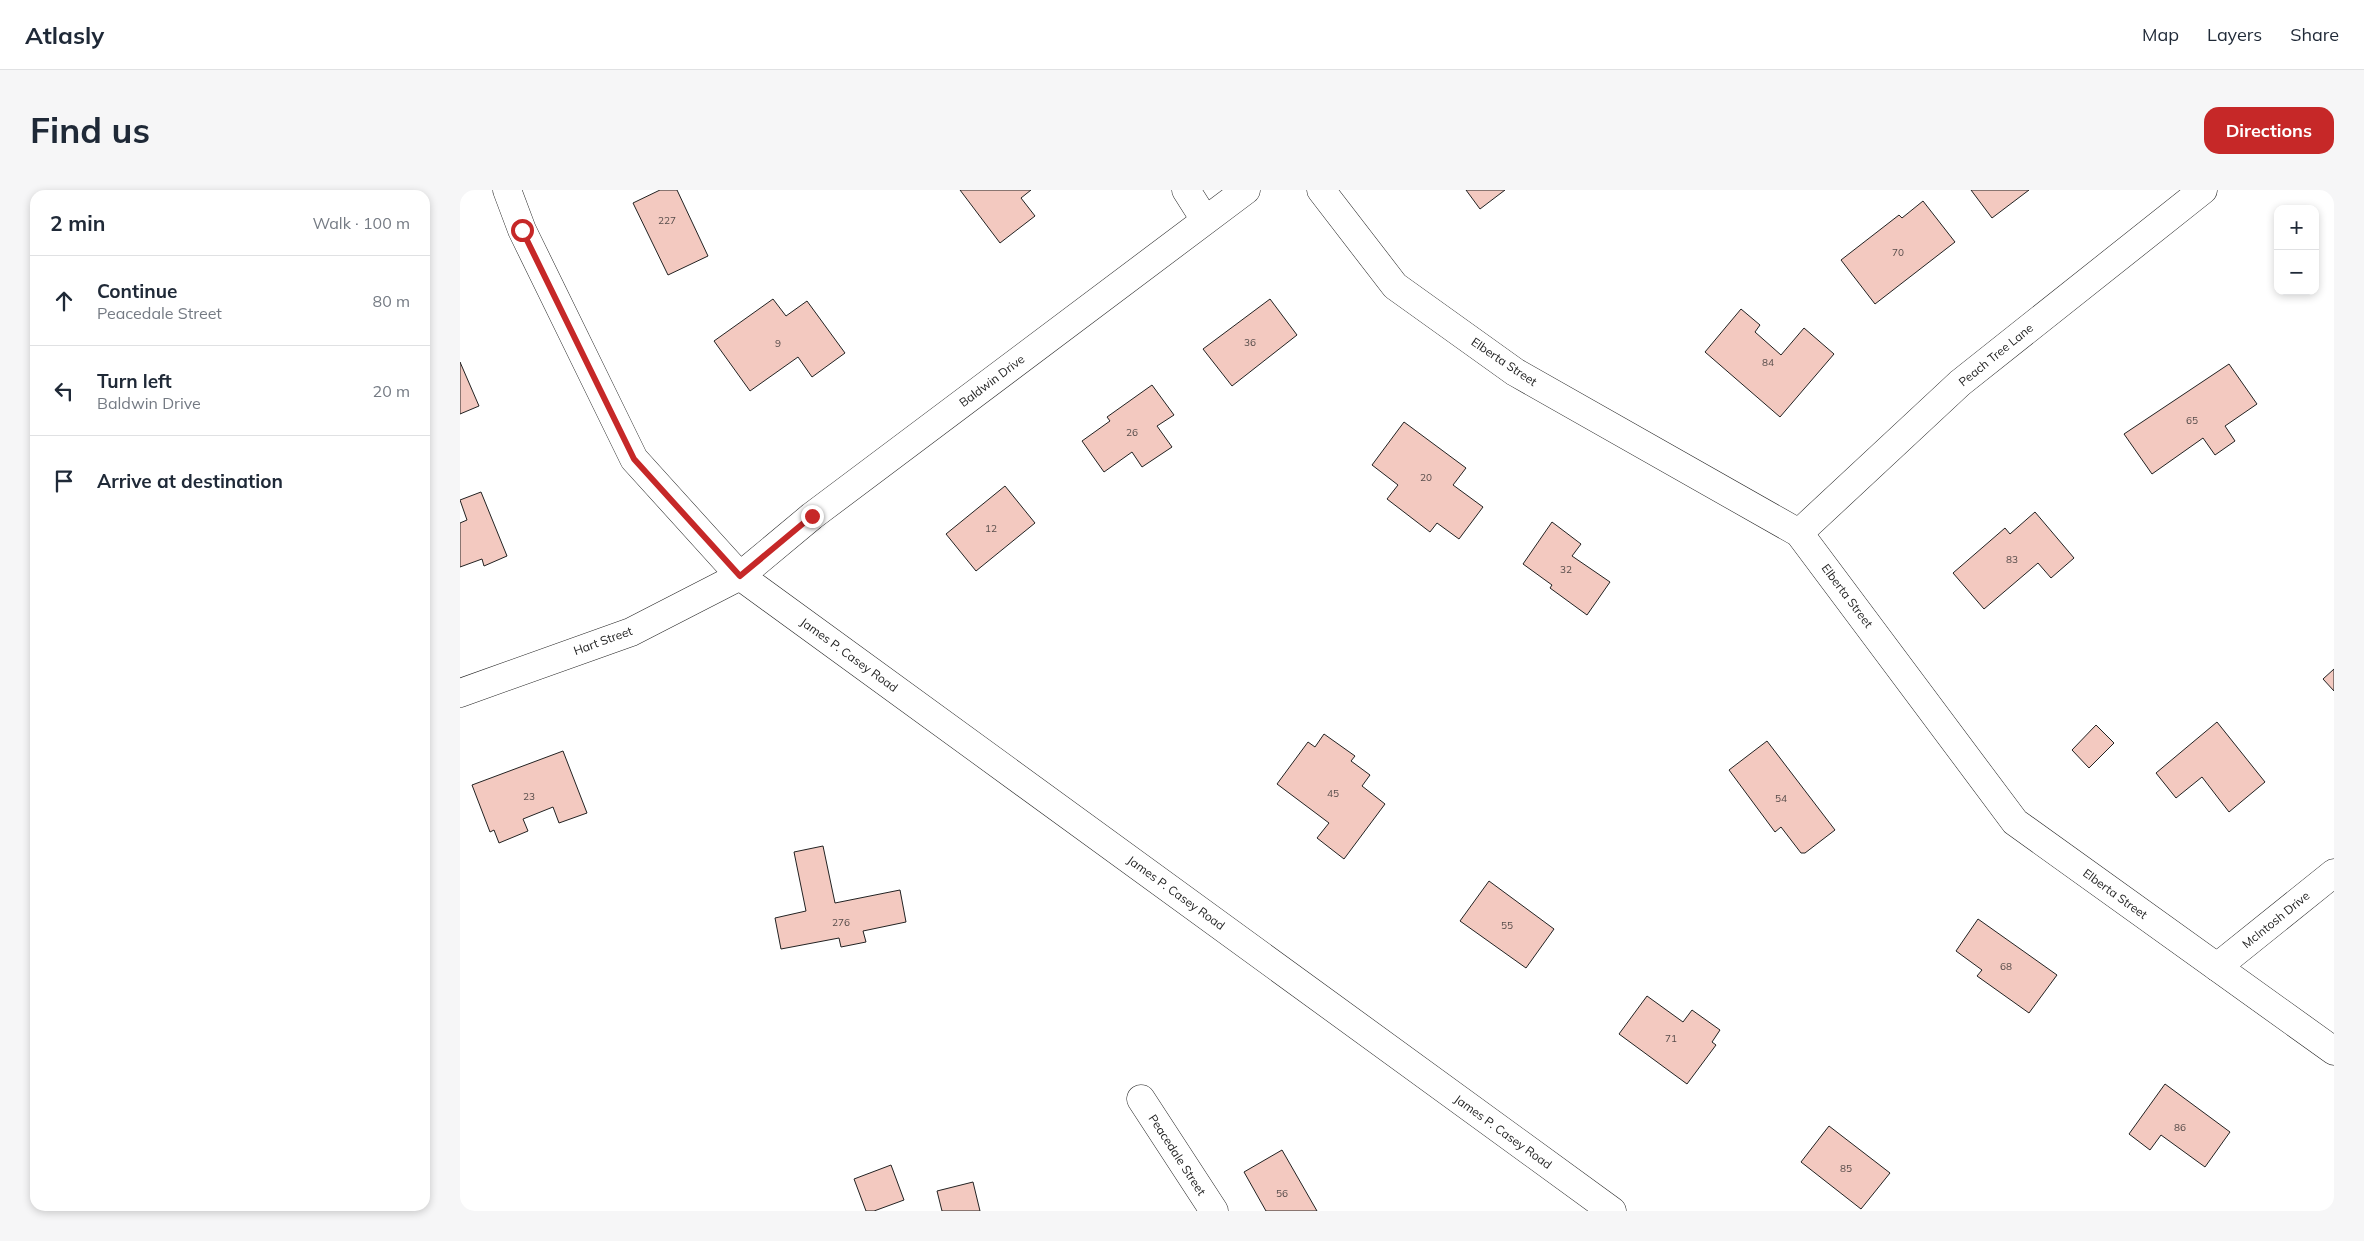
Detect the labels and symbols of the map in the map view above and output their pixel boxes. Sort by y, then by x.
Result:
house number: 227 [658,214,676,227]
route start [511,219,534,242]
house number: 70 [1892,246,1904,259]
street label: Peach Tree Lane [1955,320,2036,389]
street label: Elberta Street [1469,334,1540,389]
house number: 36 [1244,336,1256,349]
house number: 9 [775,337,781,350]
street label: Baldwin Drive [956,351,1027,410]
house number: 84 [1762,356,1774,369]
house number: 65 [2186,414,2198,427]
house number: 26 [1126,426,1138,439]
house number: 20 [1420,471,1432,484]
route end [801,505,824,528]
house number: 12 [985,522,997,535]
house number: 83 [2006,553,2018,566]
street label: Elberta Street [1819,561,1876,631]
house number: 32 [1560,563,1572,576]
street label: James P. Casey Road [798,614,901,695]
street label: Hart Street [571,623,634,658]
house number: 45 [1327,787,1339,800]
house number: 23 [523,790,535,803]
house number: 54 [1775,792,1787,805]
street label: James P. Casey Road [1125,852,1228,933]
street label: Elberta Street [2080,865,2150,922]
street label: McIntosh Drive [2239,888,2312,951]
house number: 276 [832,916,850,929]
house number: 55 [1501,919,1513,932]
house number: 68 [2000,960,2012,973]
house number: 71 [1665,1032,1677,1045]
street label: James P. Casey Road [1452,1091,1555,1172]
street label: Peacedale Street [1146,1111,1209,1198]
house number: 86 [2174,1121,2186,1134]
house number: 85 [1840,1162,1852,1175]
house number: 56 [1276,1187,1288,1200]

